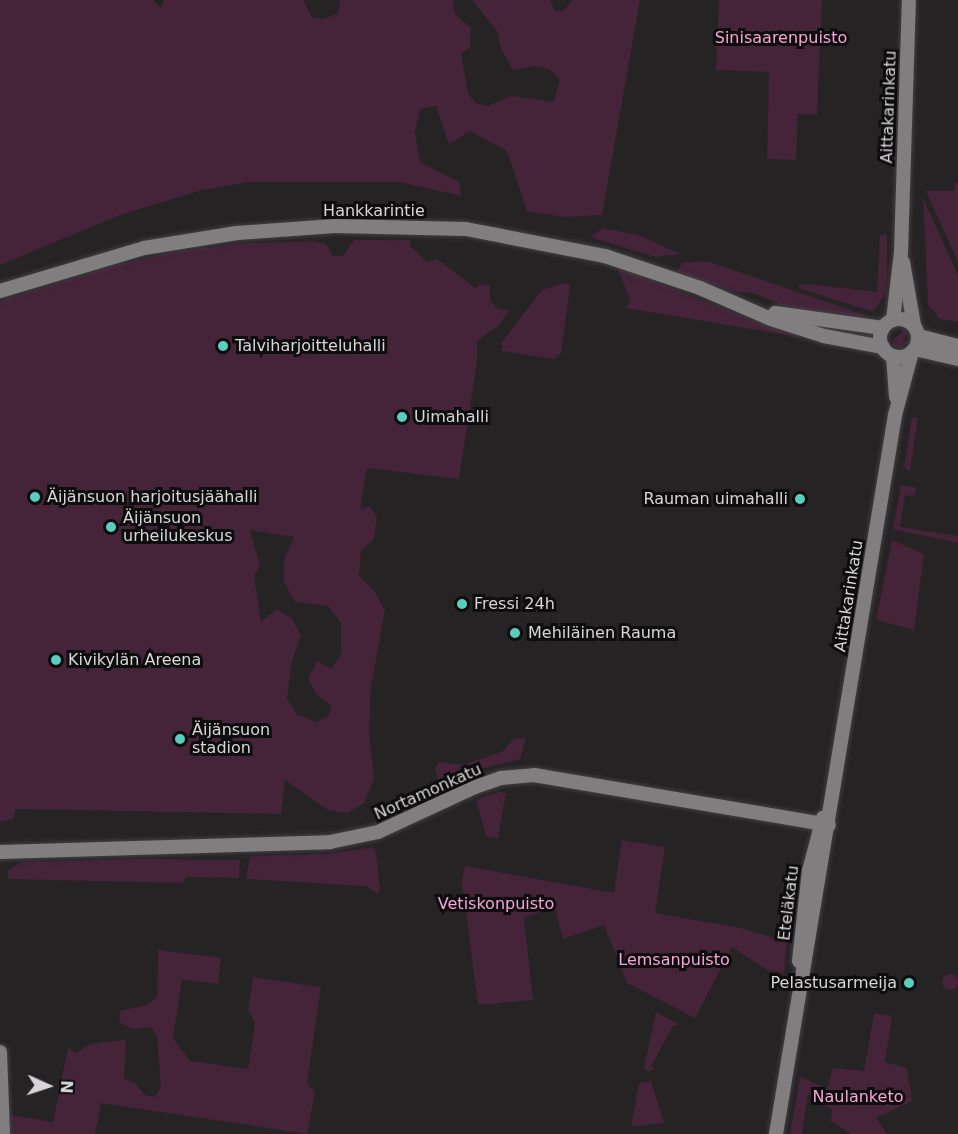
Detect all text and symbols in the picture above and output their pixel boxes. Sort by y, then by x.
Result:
park label: Sinisaarenpuisto [715,28,847,48]
street label: Aittakarinkatu [877,50,901,164]
street label: Hankkarintie [323,201,425,221]
place label: Talviharjoitteluhalli [235,336,386,356]
marker: Talviharjoitteluhalli [216,339,230,353]
place label: Uimahalli [414,407,489,427]
marker: Uimahalli [395,410,409,424]
place label: Äijänsuon harjoitusjäähalli [47,487,258,507]
place label: Rauman uimahalli [643,489,788,509]
marker: Äijänsuon harjoitusjäähalli [28,490,42,504]
marker: Rauman uimahalli [793,492,807,506]
place label: Äijänsuon urheilukeskus [123,508,233,546]
marker: Äijänsuon urheilukeskus [104,520,118,534]
street label: Aittakarinkatu [831,539,867,653]
place label: Fressi 24h [474,594,555,614]
marker: Fressi 24h [455,597,469,611]
place label: Mehiläinen Rauma [528,623,676,643]
marker: Mehiläinen Rauma [506,624,524,642]
place label: Kivikylän Areena [68,650,201,670]
marker: Kivikylän Areena [49,653,63,667]
place label: Äijänsuon stadion [192,720,270,758]
marker: Äijänsuon stadion [173,732,187,746]
street label: Nortamonkatu [372,760,484,824]
street label: Eteläkatu [775,864,803,942]
park label: Vetiskonpuisto [438,894,554,914]
park label: Lemsanpuisto [618,950,730,970]
place label: Pelastusarmeija [771,973,897,993]
marker: Pelastusarmeija [902,976,916,990]
north arrow [18,1056,78,1116]
text: N [57,1080,76,1094]
park label: Naulanketo [813,1087,903,1107]

